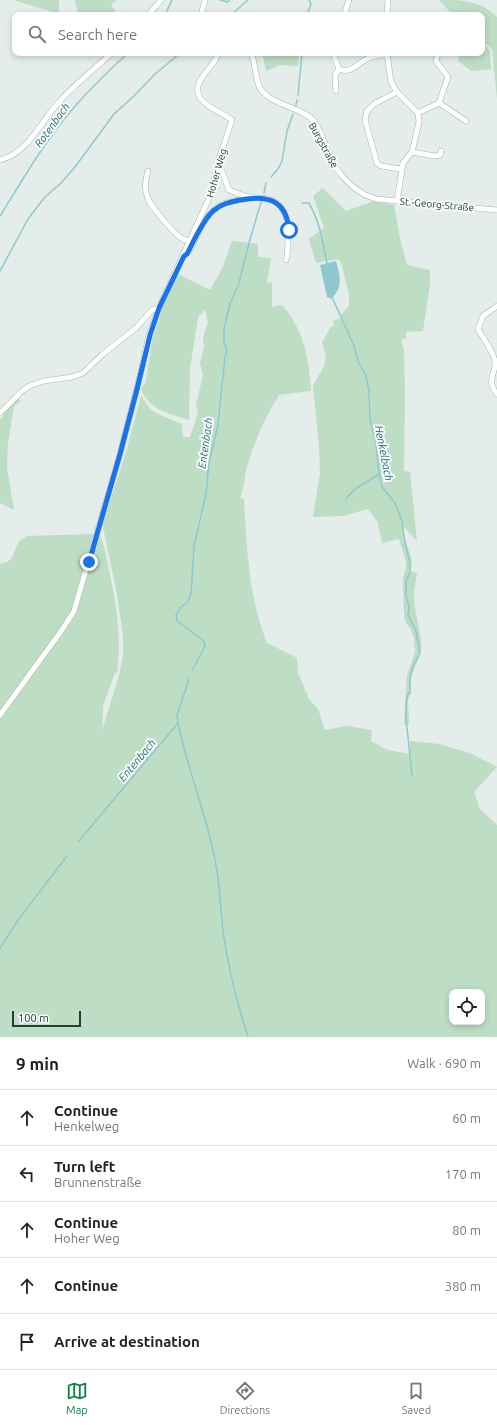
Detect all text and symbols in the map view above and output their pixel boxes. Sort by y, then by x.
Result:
search box [12,12,485,56]
icon: search [26,23,48,45]
text: Search here [58,26,137,43]
water label: Rotenbach [32,101,72,149]
street label: Burgstraße [307,121,341,170]
street label: Hoher Weg [204,147,229,199]
street label: St.-Georg-Straße [399,196,475,213]
route start [280,221,298,239]
water label: Entenbach [195,417,215,469]
water label: Henkelbach [373,424,395,482]
route end [80,553,98,571]
water label: Entenbach [116,737,158,783]
map controls [449,989,485,1025]
button: locate [449,989,485,1025]
scale bar [12,1009,81,1028]
text: 100 m [18,1012,49,1024]
text: 9 min [16,1054,59,1073]
text: Walk · 690 m [407,1056,481,1070]
text: Continue [54,1102,118,1119]
icon: ahead [16,1107,38,1129]
text: 60 m [452,1111,481,1125]
text: Henkelweg [54,1119,119,1133]
text: Turn left [54,1158,115,1175]
icon: left [16,1163,38,1185]
text: 170 m [445,1167,481,1181]
text: Brunnenstraße [54,1175,141,1189]
text: Continue [54,1214,118,1231]
icon: ahead [16,1219,38,1241]
text: 80 m [452,1223,481,1237]
text: Hoher Weg [54,1231,120,1245]
icon: ahead [16,1275,38,1297]
text: Continue [54,1277,118,1294]
text: 380 m [445,1279,481,1293]
icon: arrive [16,1331,38,1353]
text: Arrive at destination [54,1333,200,1350]
tab: Map [66,1380,88,1416]
tab: Directions [220,1380,270,1416]
tab: Saved [402,1380,431,1416]

